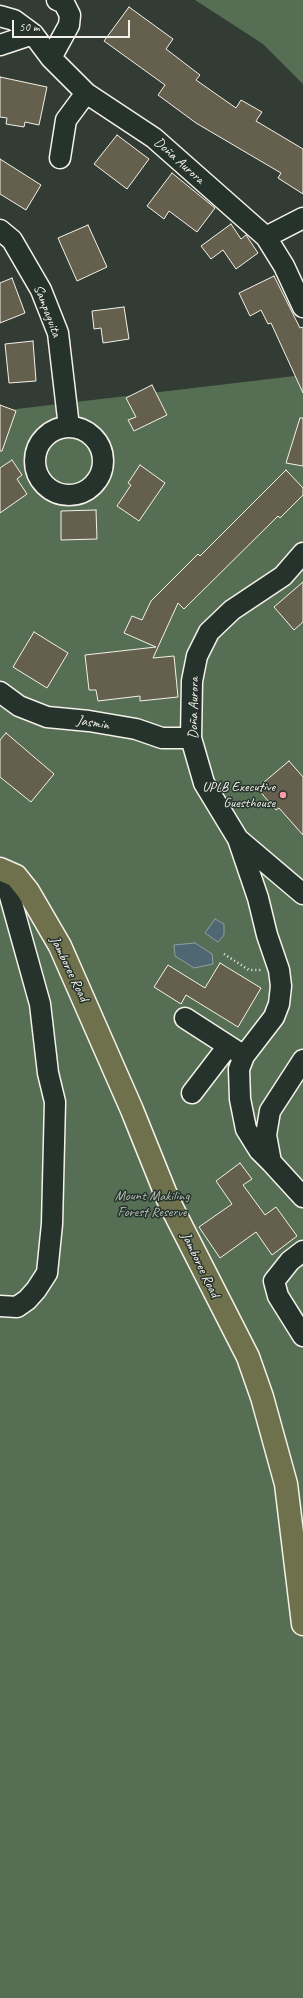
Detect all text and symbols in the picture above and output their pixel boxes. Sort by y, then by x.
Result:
scale bar [14,12,132,38]
text: 50 m [19,19,39,35]
street label: Doña Aurora [150,134,208,188]
street label: Sampaguita [29,283,65,339]
street label: Doña Aurora [185,677,203,739]
street label: Jasmin [76,712,110,734]
place label: UPLB Executive Guesthouse [202,779,275,812]
marker: UPLB Executive Guesthouse [278,790,288,800]
street label: Jamboree Road [46,934,92,1004]
park label: Mount Makiling Forest Reserve [115,1188,189,1220]
street label: Jamboree Road [177,1230,223,1300]

